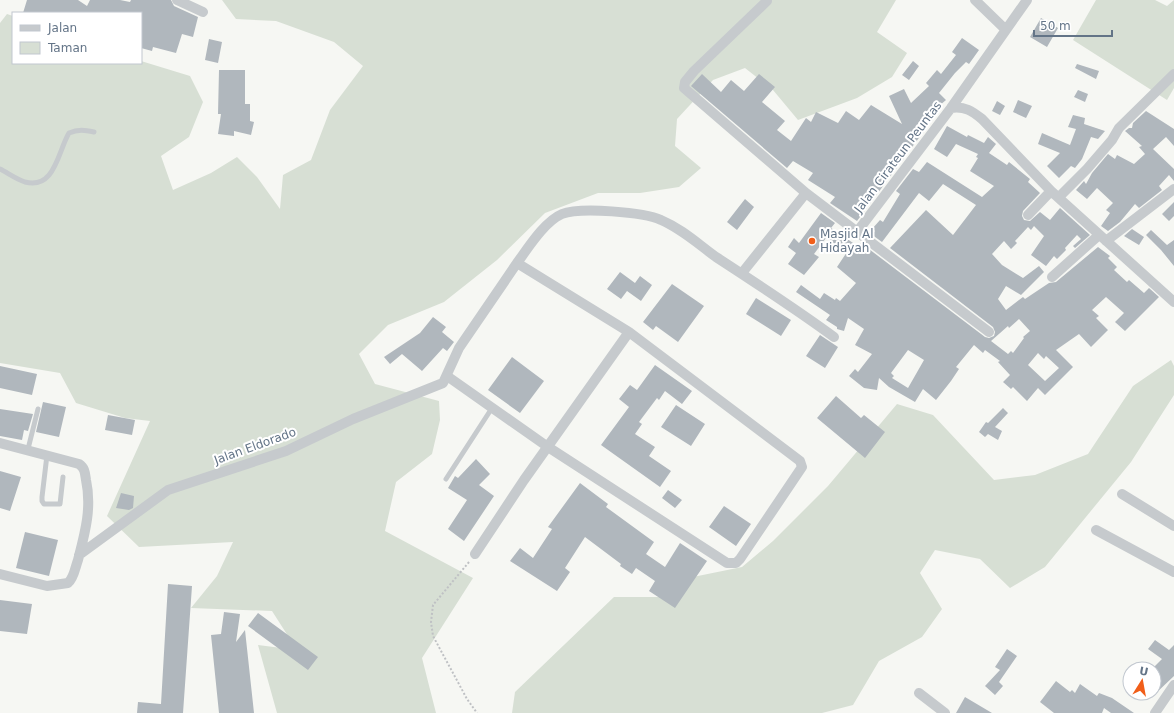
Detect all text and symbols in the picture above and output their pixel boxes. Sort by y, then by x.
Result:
legend [12,12,142,64]
scale bar [1034,12,1112,38]
text: 50 m [1040,19,1071,33]
text: Jalan [47,21,77,35]
text: Taman [47,41,87,55]
street label: Jalan Cirateun Peuntas [851,99,944,216]
place label: Masjid Al Hidayah [820,227,874,255]
marker: Masjid Al Hidayah [807,236,817,246]
street label: Jalan Eldorado [211,425,298,468]
north arrow [1122,661,1162,701]
text: U [1138,664,1149,679]

